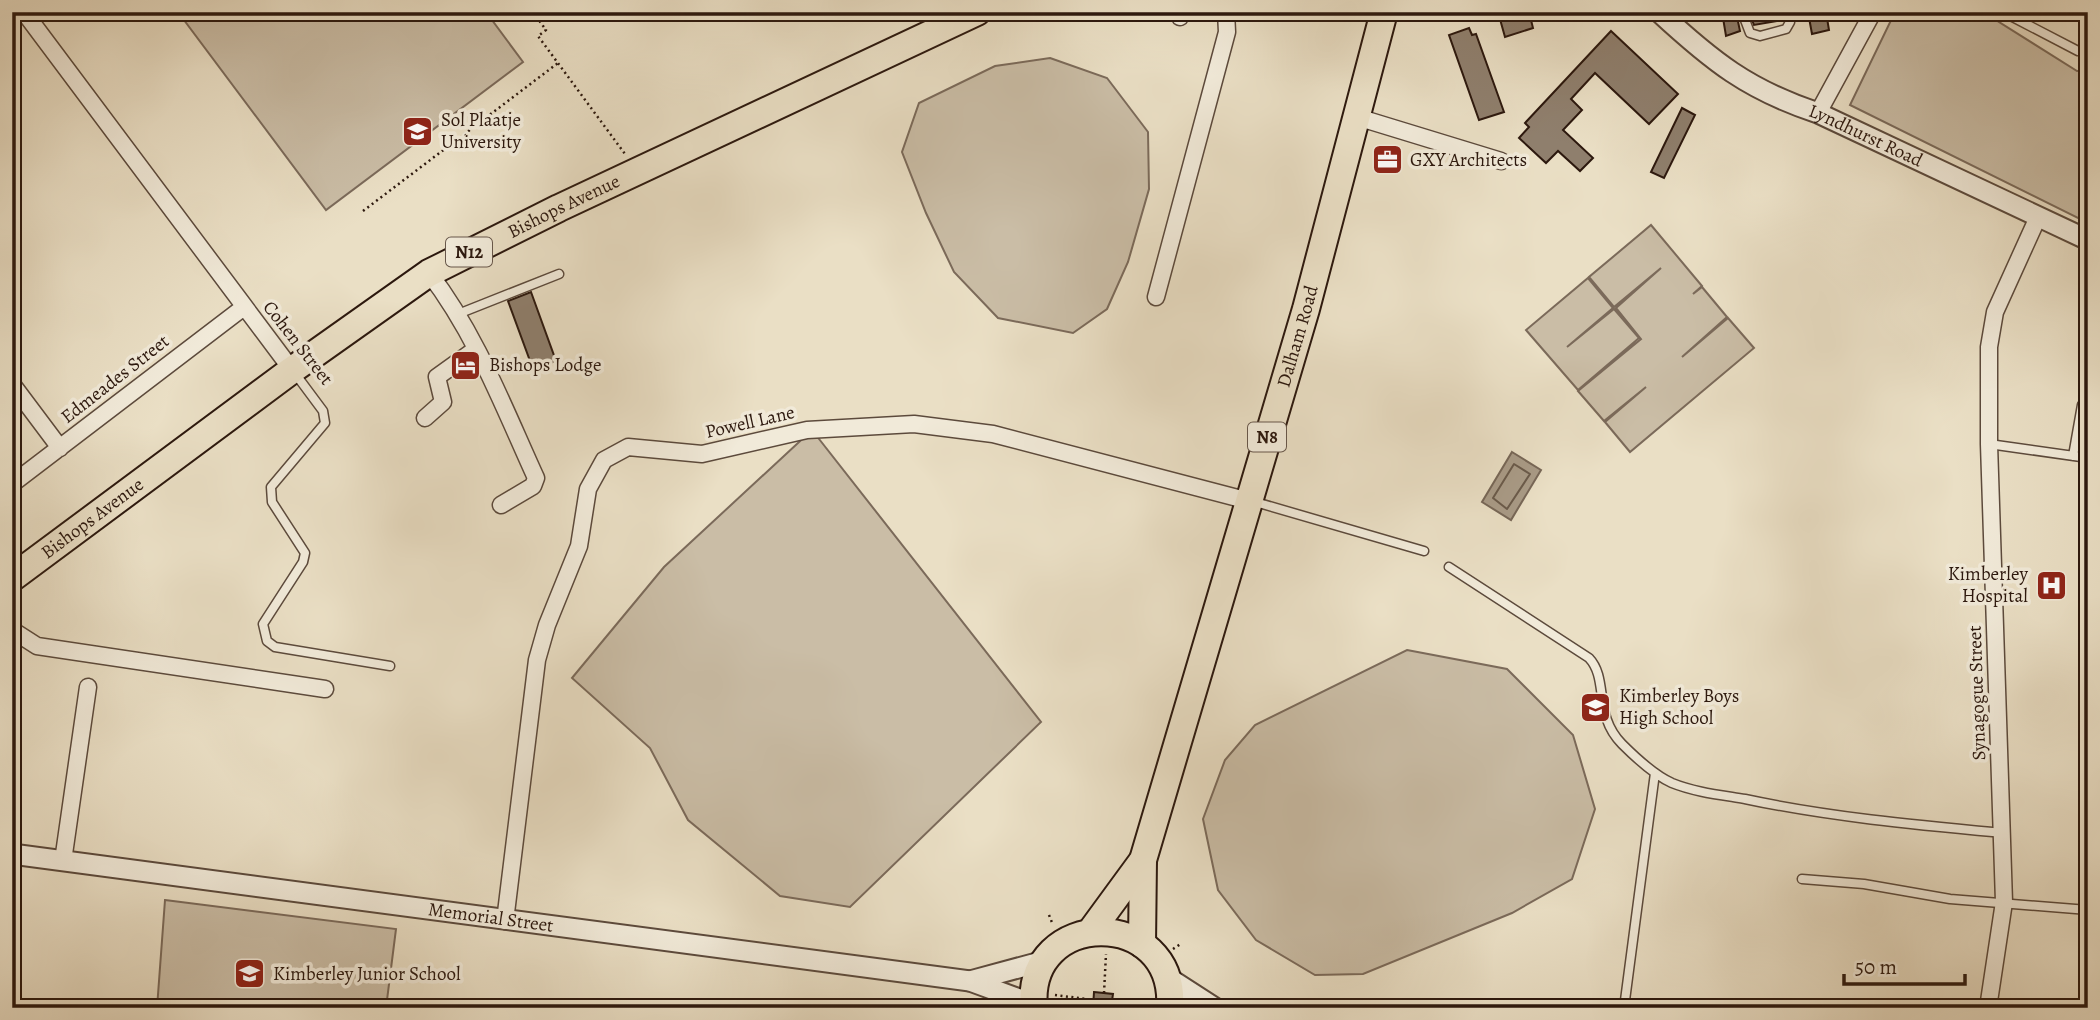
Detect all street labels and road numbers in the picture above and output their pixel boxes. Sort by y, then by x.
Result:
street label: Lyndhurst Road [1805,98,1928,174]
street label: Bishops Avenue [503,168,624,245]
road number: N12 [446,238,492,266]
street label: Dalham Road [1271,282,1325,390]
street label: Cohen Street [257,295,339,391]
street label: Edmeades Street [55,328,175,430]
street label: Powell Lane [703,399,797,445]
road number: N8 [1248,422,1286,452]
street label: Bishops Avenue [36,472,149,565]
street label: Synagogue Street [1962,625,1992,761]
street label: Memorial Street [427,896,555,939]

